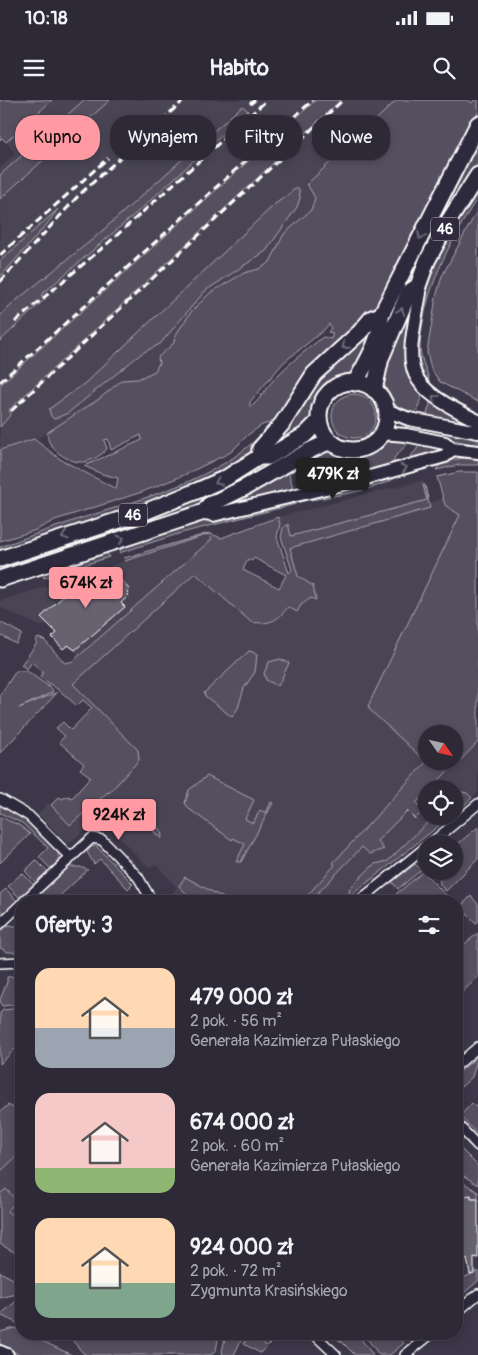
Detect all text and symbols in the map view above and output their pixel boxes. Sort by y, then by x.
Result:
text: 10:18 [25,6,67,30]
icon: menu [20,54,48,82]
text: Habito [209,54,269,82]
icon: search [430,54,458,82]
chip: Kupno [15,115,100,160]
chip: Wynajem [110,115,216,160]
chip: Filtry [226,115,302,160]
chip: Nowe [312,115,390,160]
road number: 46 [431,218,459,240]
one-way arrow [417,231,427,240]
one-way arrow [394,307,405,316]
one-way arrow [342,340,351,349]
one-way arrow [431,395,441,404]
pin: 479K zł [287,458,379,500]
one-way arrow [400,463,408,473]
text: 479K zł [307,464,359,484]
one-way arrow [214,475,223,485]
road number: 46 [119,504,147,526]
one-way arrow [61,531,70,541]
one-way arrow [117,535,125,545]
pin: 674K zł [40,566,132,609]
text: 674K zł [60,573,112,593]
north arrow [418,725,462,770]
map controls [418,725,463,880]
button: locate [418,780,463,825]
pin: 924K zł [73,798,165,841]
text: 924K zł [93,805,145,825]
button: layers [418,835,463,880]
icon: filters [415,911,443,939]
text: Oferty: 3 [35,912,113,939]
text: 479 000 zł [190,984,292,1011]
icon: home [75,988,135,1048]
text: 2 pok. · 56 m² [190,1011,282,1031]
text: Generała Kazimierza Pułaskiego [190,1031,400,1051]
text: 674 000 zł [190,1109,294,1136]
icon: home [75,1113,135,1173]
text: 2 pok. · 60 m² [190,1136,284,1156]
text: Generała Kazimierza Pułaskiego [190,1156,400,1176]
text: 924 000 zł [190,1234,293,1261]
icon: home [75,1238,135,1298]
text: 2 pok. · 72 m² [190,1261,281,1281]
text: Zygmunta Krasińskiego [190,1281,348,1301]

